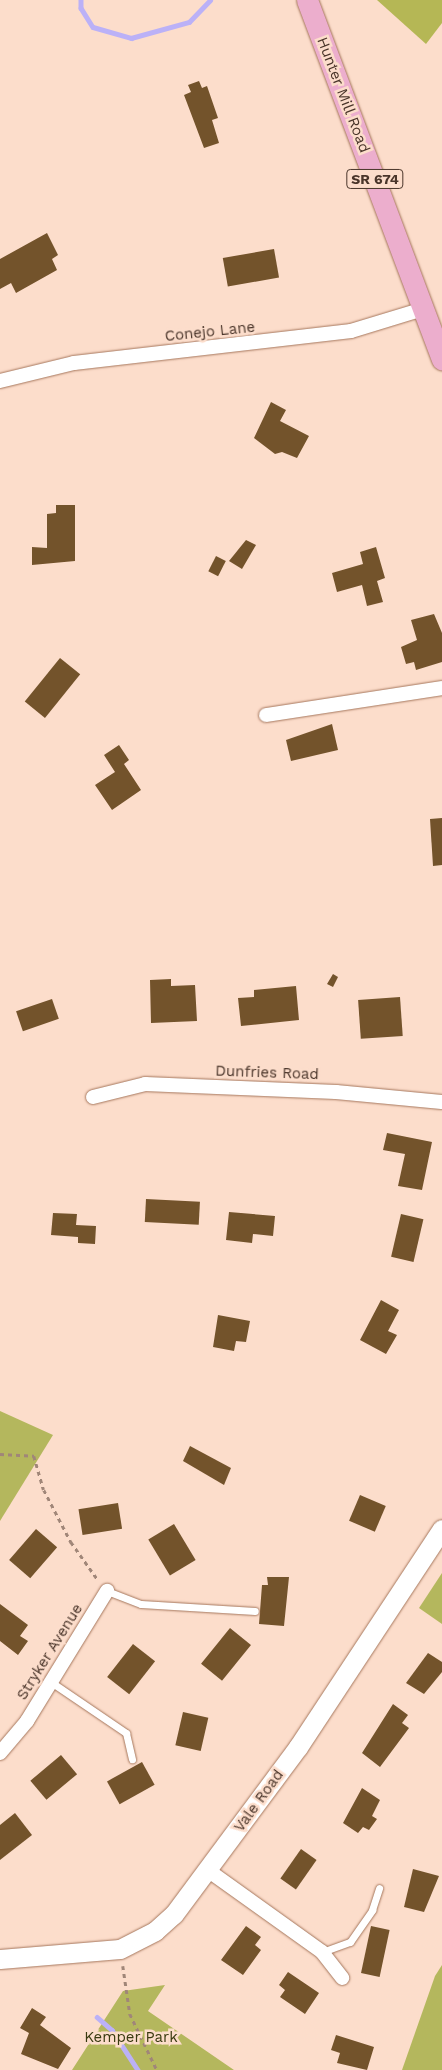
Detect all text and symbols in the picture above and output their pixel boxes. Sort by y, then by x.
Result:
street label: Hunter Mill Road [313,34,373,156]
road number: SR 674 [346,168,404,190]
street label: Conejo Lane [164,318,256,346]
street label: Dunfries Road [215,1062,319,1084]
street label: Stryker Avenue [13,1600,87,1704]
street label: Vale Road [230,1766,288,1836]
park label: Kemper Park [84,2029,178,2047]

